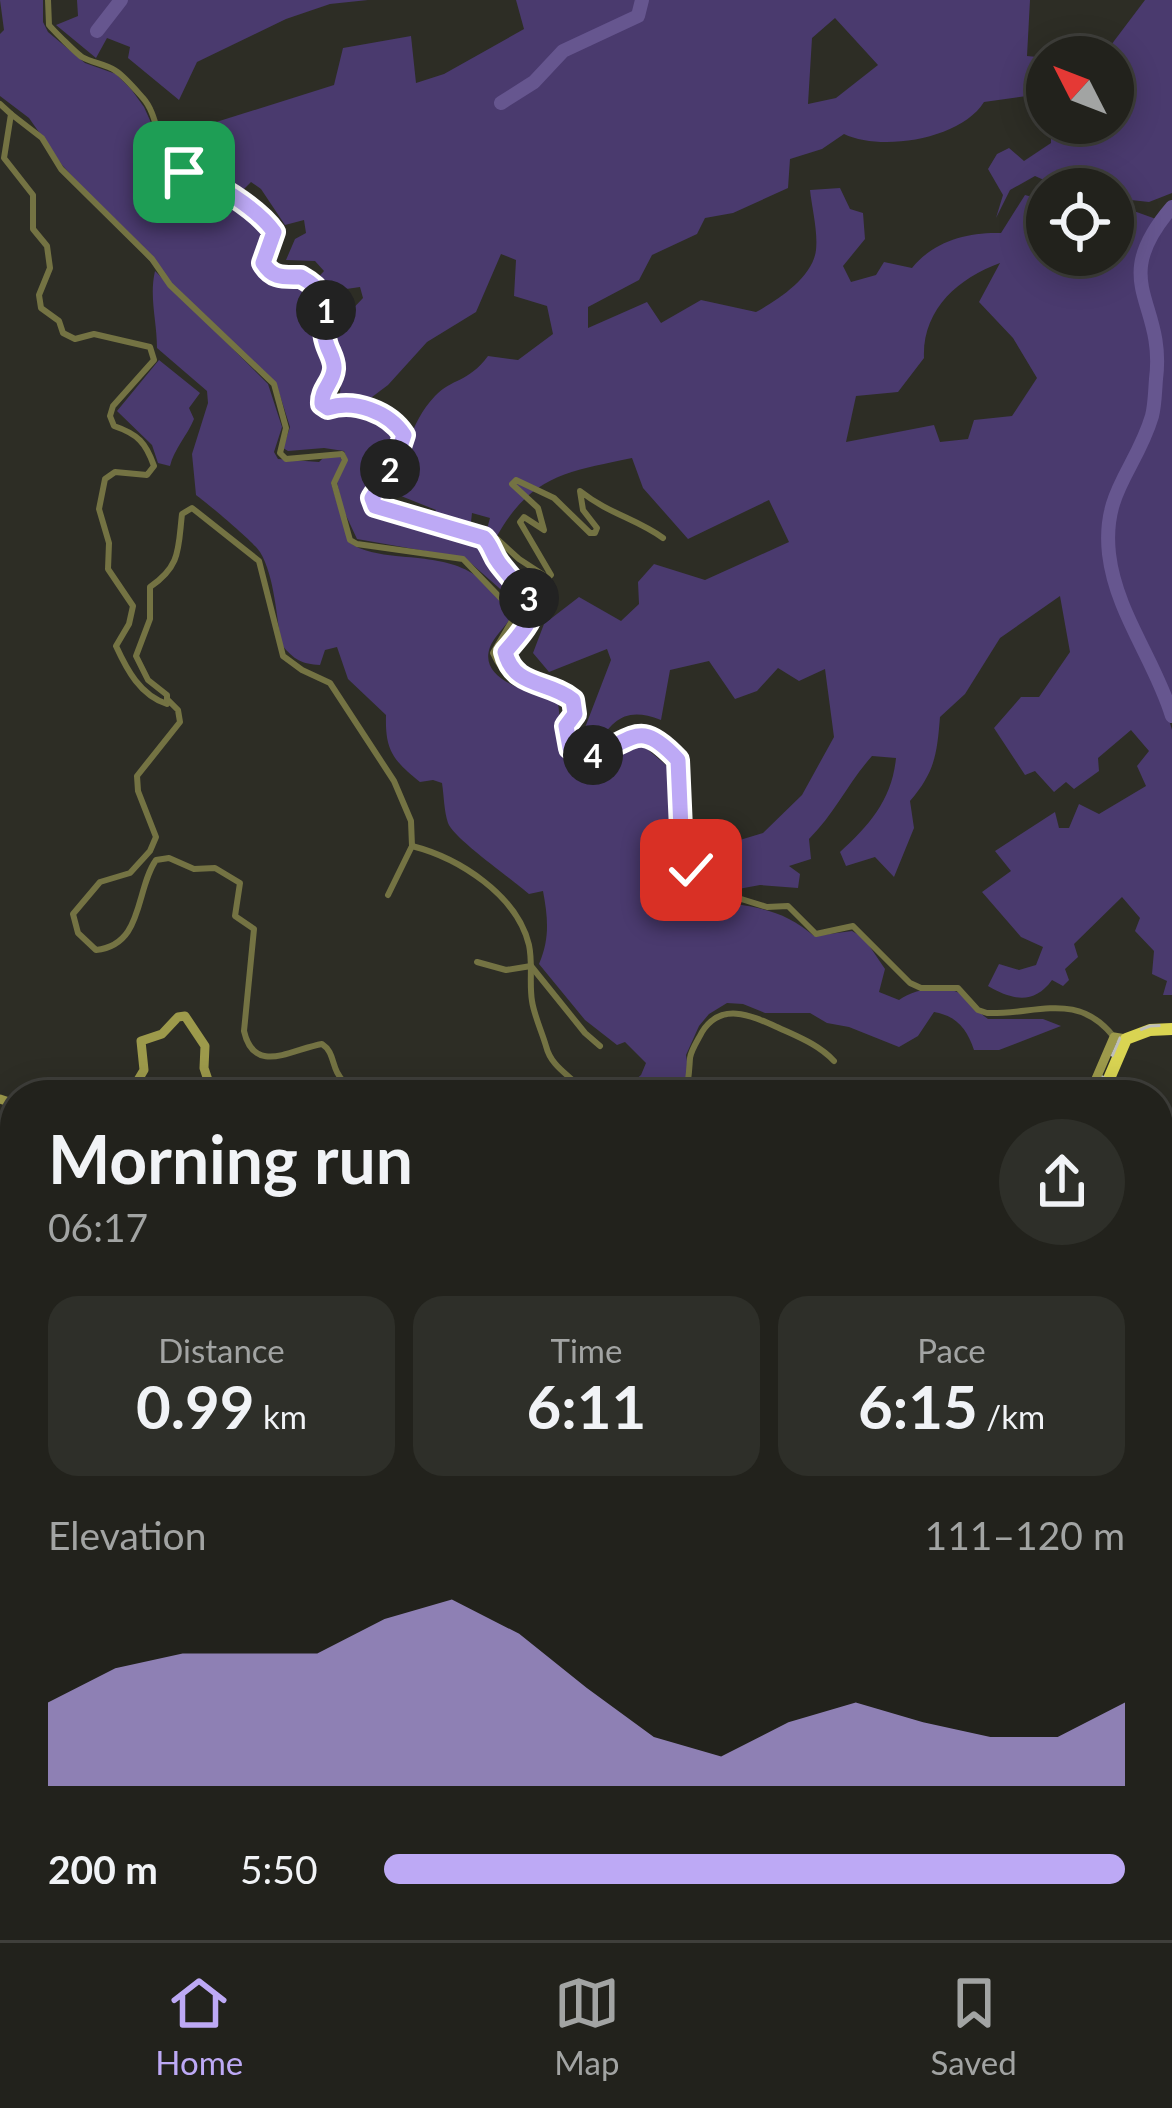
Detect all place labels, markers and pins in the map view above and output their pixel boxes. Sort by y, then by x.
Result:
pin [133,121,235,223]
pin: 1 [296,280,356,340]
pin: 2 [360,439,420,499]
pin: 3 [499,568,559,628]
pin: 4 [563,725,623,785]
pin [640,819,742,921]

